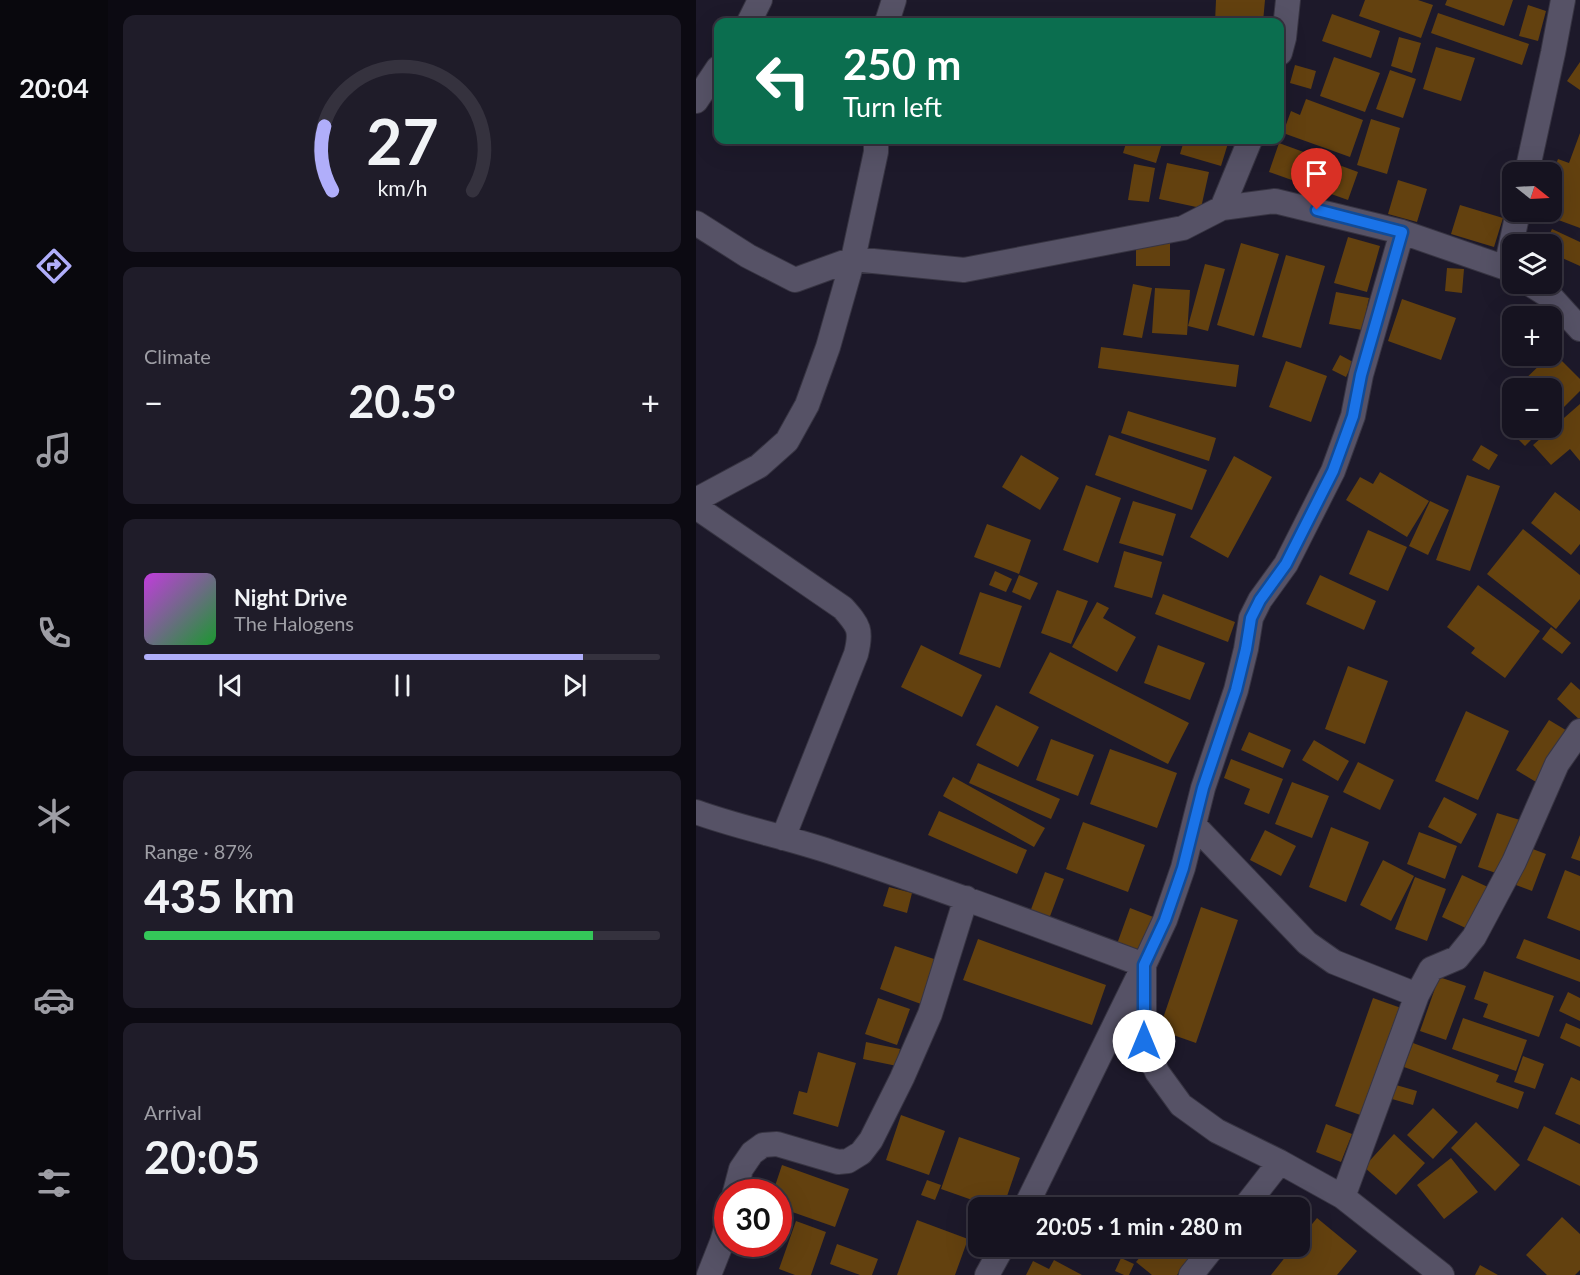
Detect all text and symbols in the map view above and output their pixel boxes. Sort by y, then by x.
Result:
text: 250 m [843,39,961,89]
icon: left [744,42,822,120]
text: 20:04 [19,71,89,104]
text: Turn left [843,90,942,123]
text: 27 [366,103,438,178]
pin [1291,148,1342,210]
icon: arrive [1300,157,1333,190]
north arrow [1502,162,1562,222]
map controls [1502,162,1562,438]
text: km/h [377,175,427,201]
button: layers [1502,234,1562,294]
icon: directions [33,245,75,287]
button: + [1502,306,1562,366]
text: Climate [144,344,211,368]
text: 20.5° [348,374,456,428]
button: − [1502,378,1562,438]
text: − [144,382,163,422]
text: + [641,382,660,422]
icon: music [33,429,75,471]
text: Night Drive [234,584,347,611]
text: The Halogens [234,611,354,635]
icon: phone [33,612,75,654]
icon: previous [214,669,247,702]
icon: pause [386,669,419,702]
icon: next [558,669,591,702]
icon: climate [33,795,75,837]
text: Range · 87% [144,839,253,863]
text: 435 km [144,869,295,923]
icon: car [33,979,75,1021]
position arrow [1112,1009,1176,1073]
text: Arrival [144,1100,202,1124]
text: 20:05 [144,1130,260,1184]
icon: filters [33,1162,75,1204]
speed limit sign: 30 [714,1179,792,1257]
text: 20:05 · 1 min · 280 m [1036,1213,1242,1240]

